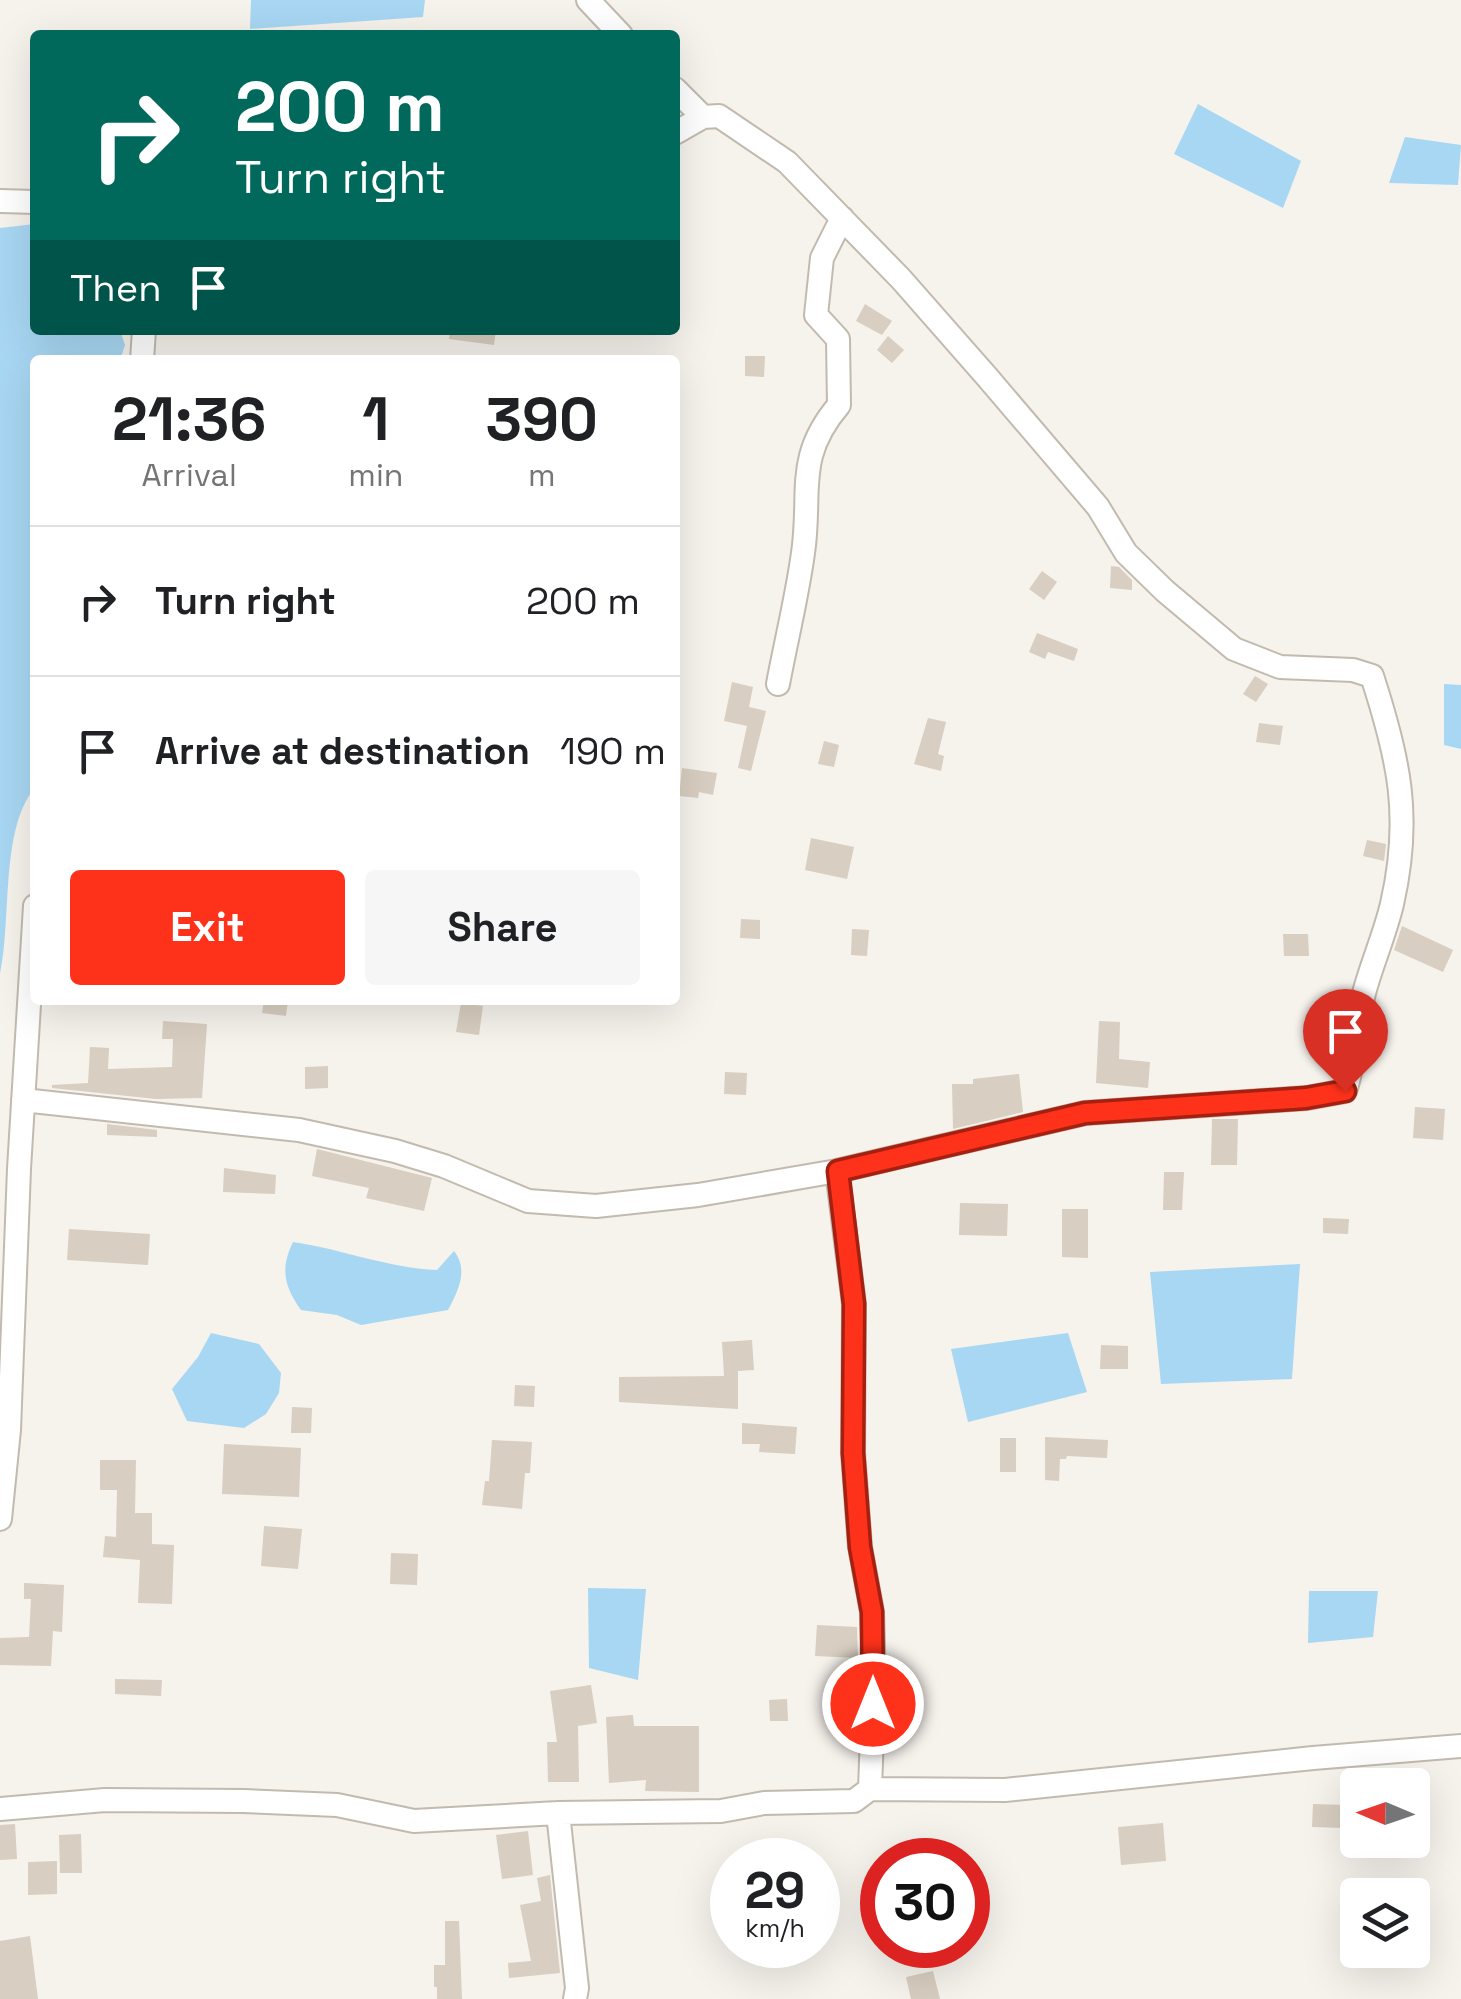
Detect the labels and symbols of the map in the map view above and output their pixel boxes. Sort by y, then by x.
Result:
pin [1303,989,1388,1092]
position arrow [821,1652,925,1756]
north arrow [1340,1768,1430,1858]
speed limit sign: 30 [860,1838,990,1968]

